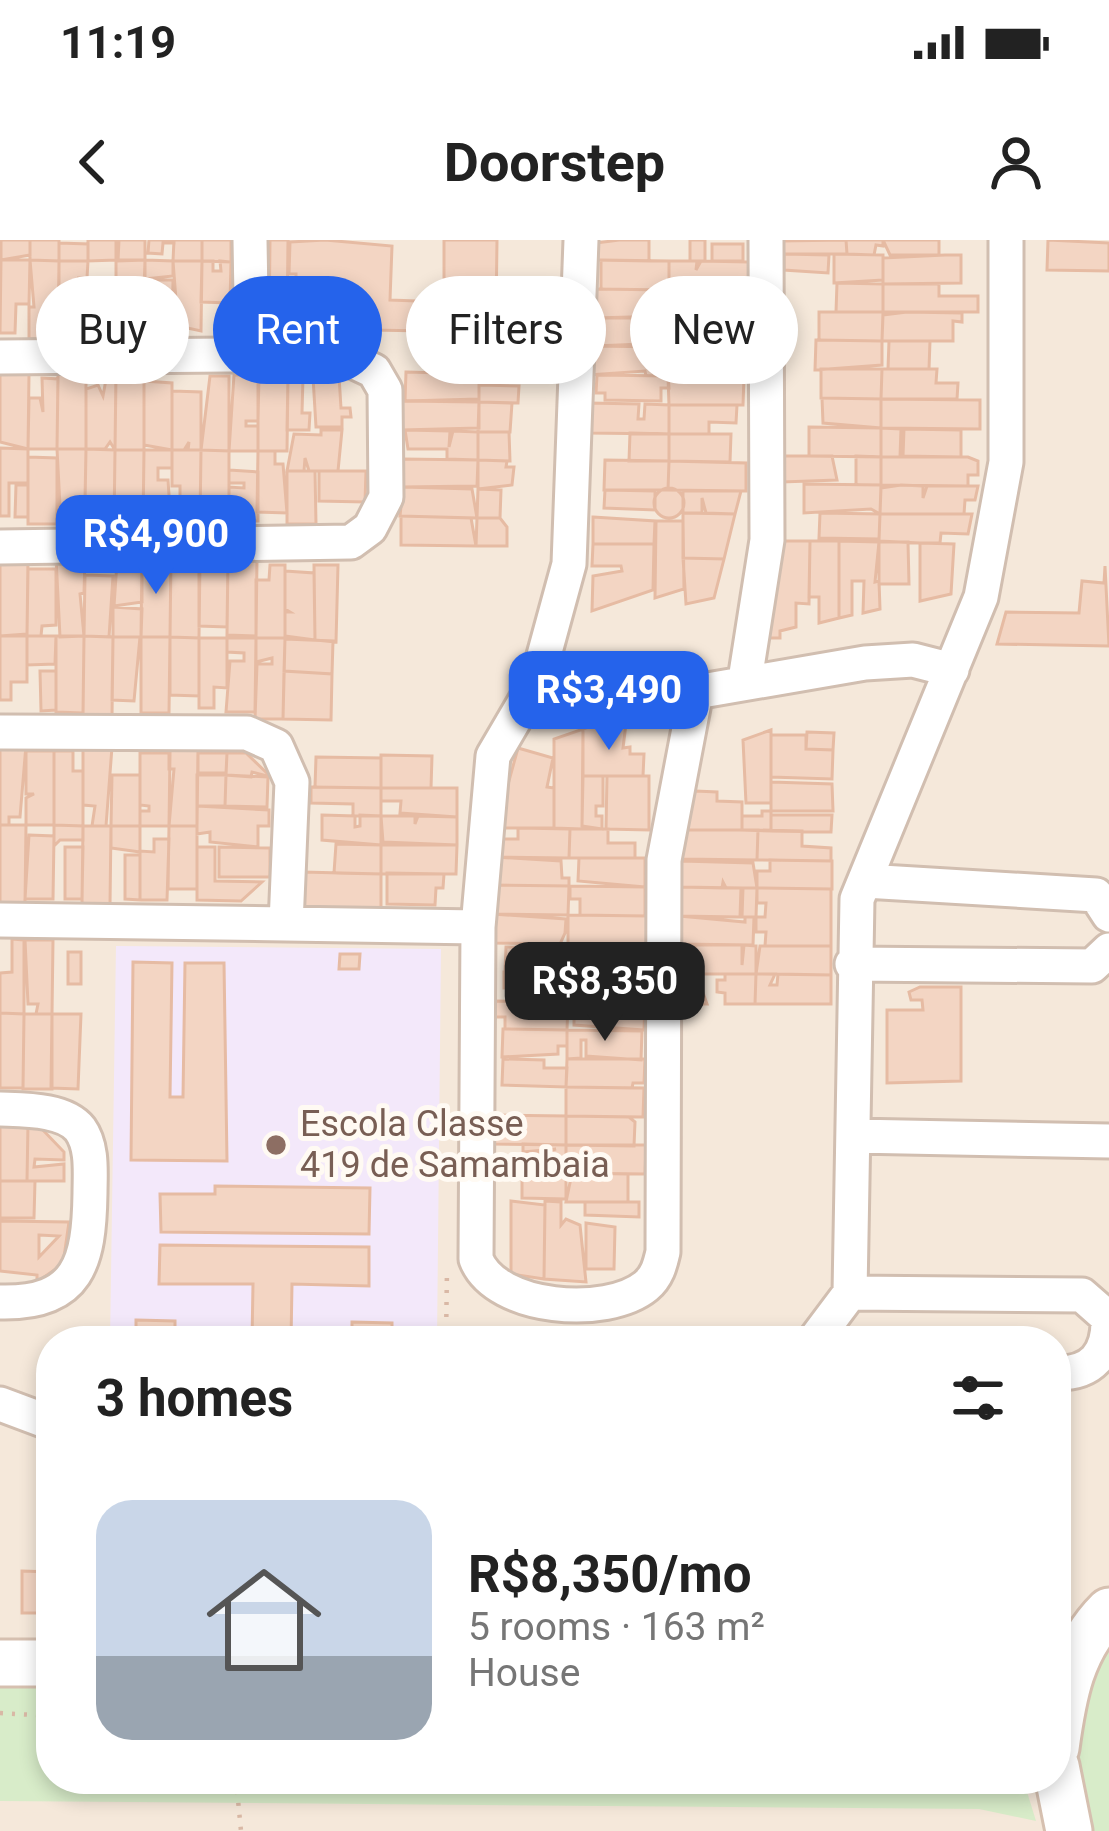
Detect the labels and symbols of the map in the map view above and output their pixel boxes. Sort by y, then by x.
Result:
pin: R$4,900 [45,495,267,597]
pin: R$3,490 [498,651,720,753]
pin: R$8,350 [494,942,716,1044]
place label: Escola Classe 419 de Samambaia [300,1103,610,1186]
marker: Escola Classe 419 de Samambaia [263,1132,289,1158]

